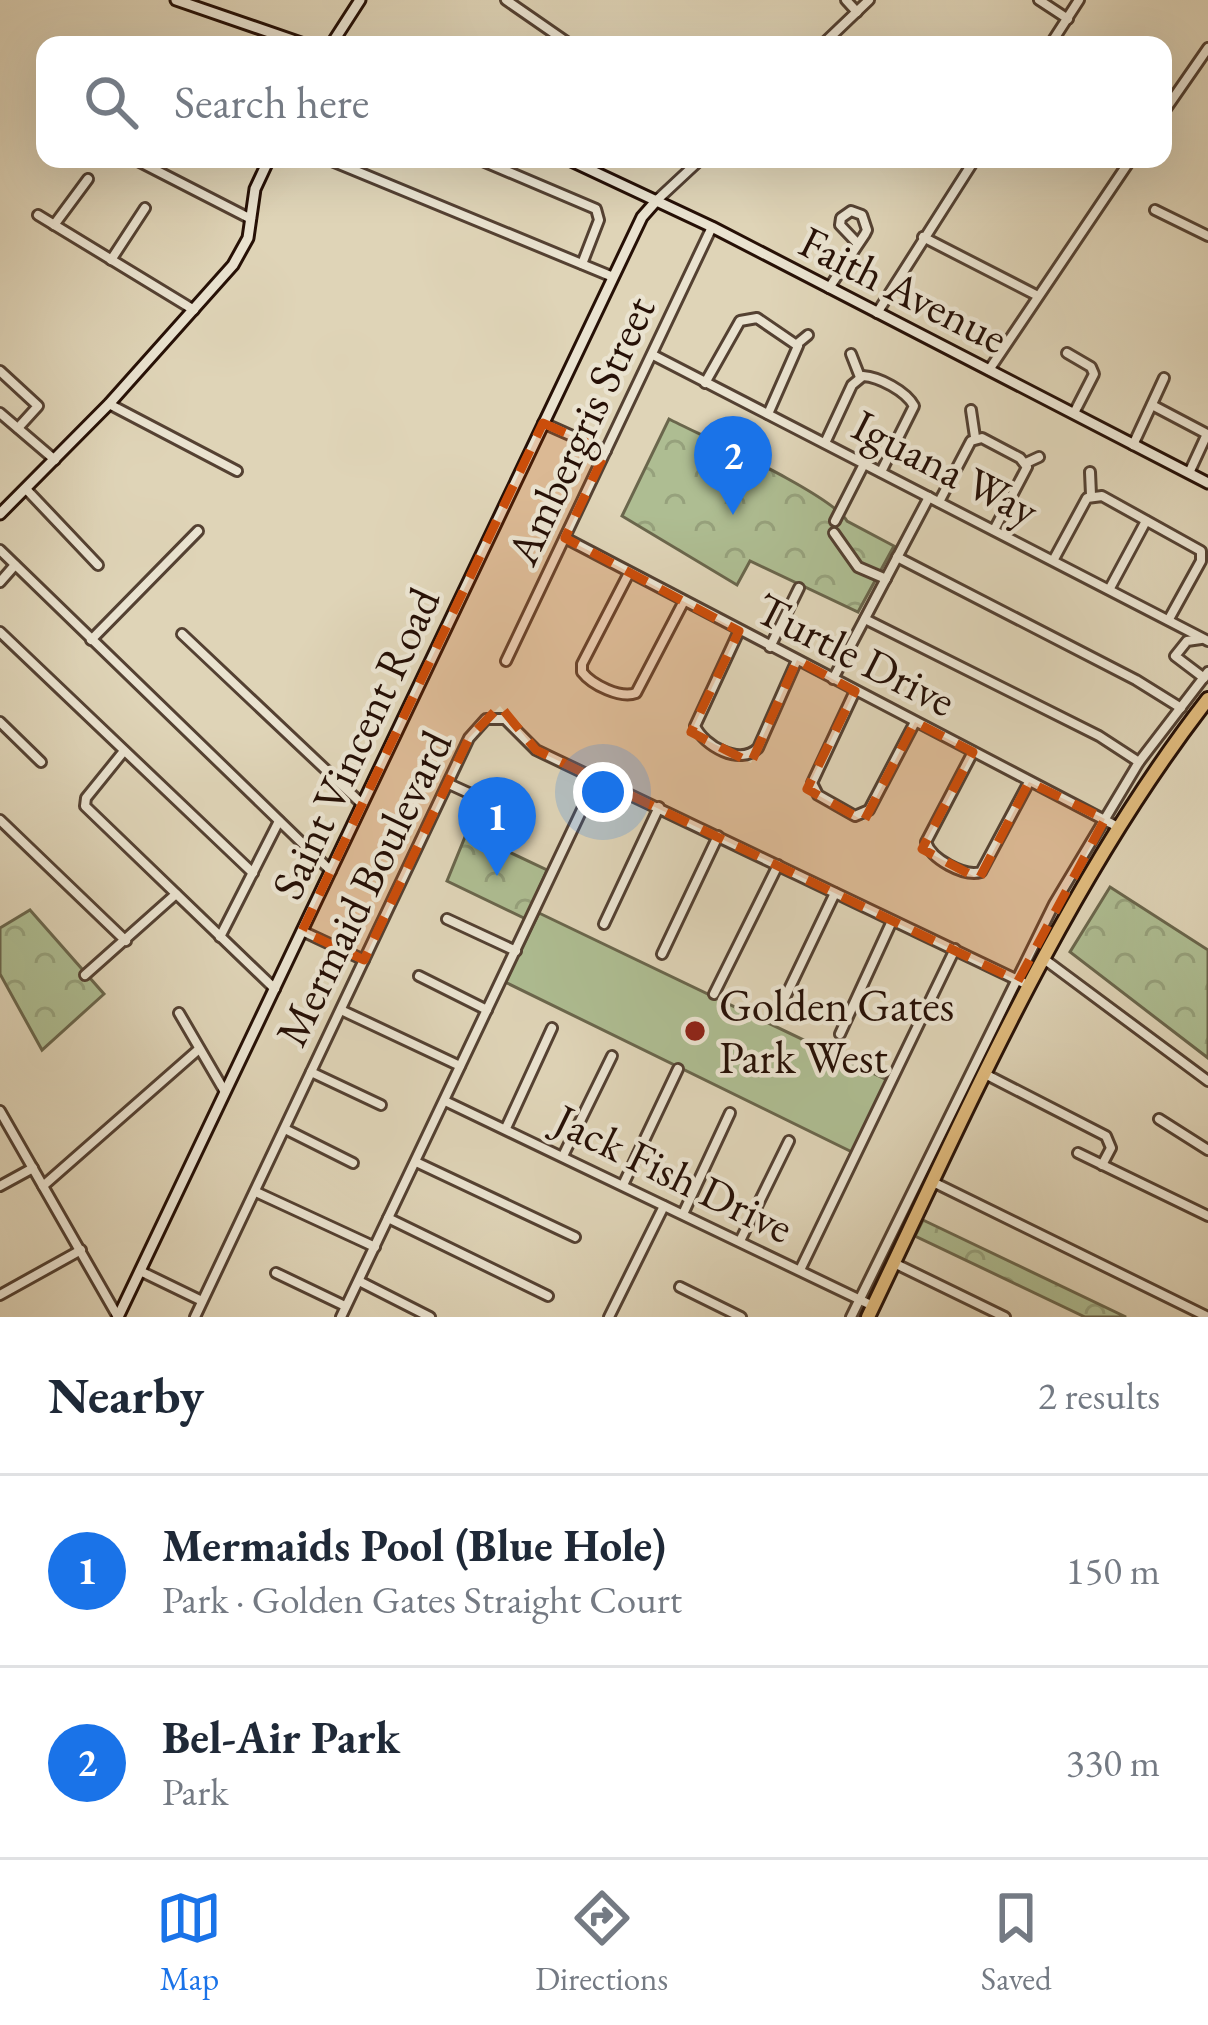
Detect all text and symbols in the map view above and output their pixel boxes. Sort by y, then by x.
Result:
search box [36,36,1172,168]
icon: search [78,69,144,135]
text: Search here [174,73,369,131]
street label: Faith Avenue [790,212,1018,366]
street label: Ambergris Street [492,286,668,575]
street label: Iguana Way [843,395,1049,539]
pin: 2 [694,416,772,515]
street label: Saint Vincent Road [258,578,453,908]
street label: Turtle Drive [746,579,966,729]
street label: Mermaid Boulevard [262,721,464,1055]
your location [573,762,633,822]
pin: 1 [458,777,536,876]
place label: Golden Gates Park West [719,976,954,1086]
marker: Golden Gates Park West [682,1018,708,1044]
street label: Jack Fish Drive [541,1089,803,1256]
text: Nearby [48,1362,204,1428]
text: 2 results [1038,1370,1160,1421]
text: Mermaids Pool (Blue Hole) [162,1516,666,1574]
text: 1 [77,1545,97,1596]
text: 150 m [1066,1545,1160,1596]
text: Park · Golden Gates Straight Court [162,1574,682,1625]
text: Bel-Air Park [162,1708,400,1766]
text: 2 [77,1737,97,1788]
text: 330 m [1066,1737,1160,1788]
text: Park [162,1766,228,1817]
tab: Map [156,1885,222,2000]
tab: Directions [535,1885,668,2000]
tab: Saved [981,1885,1052,2000]

